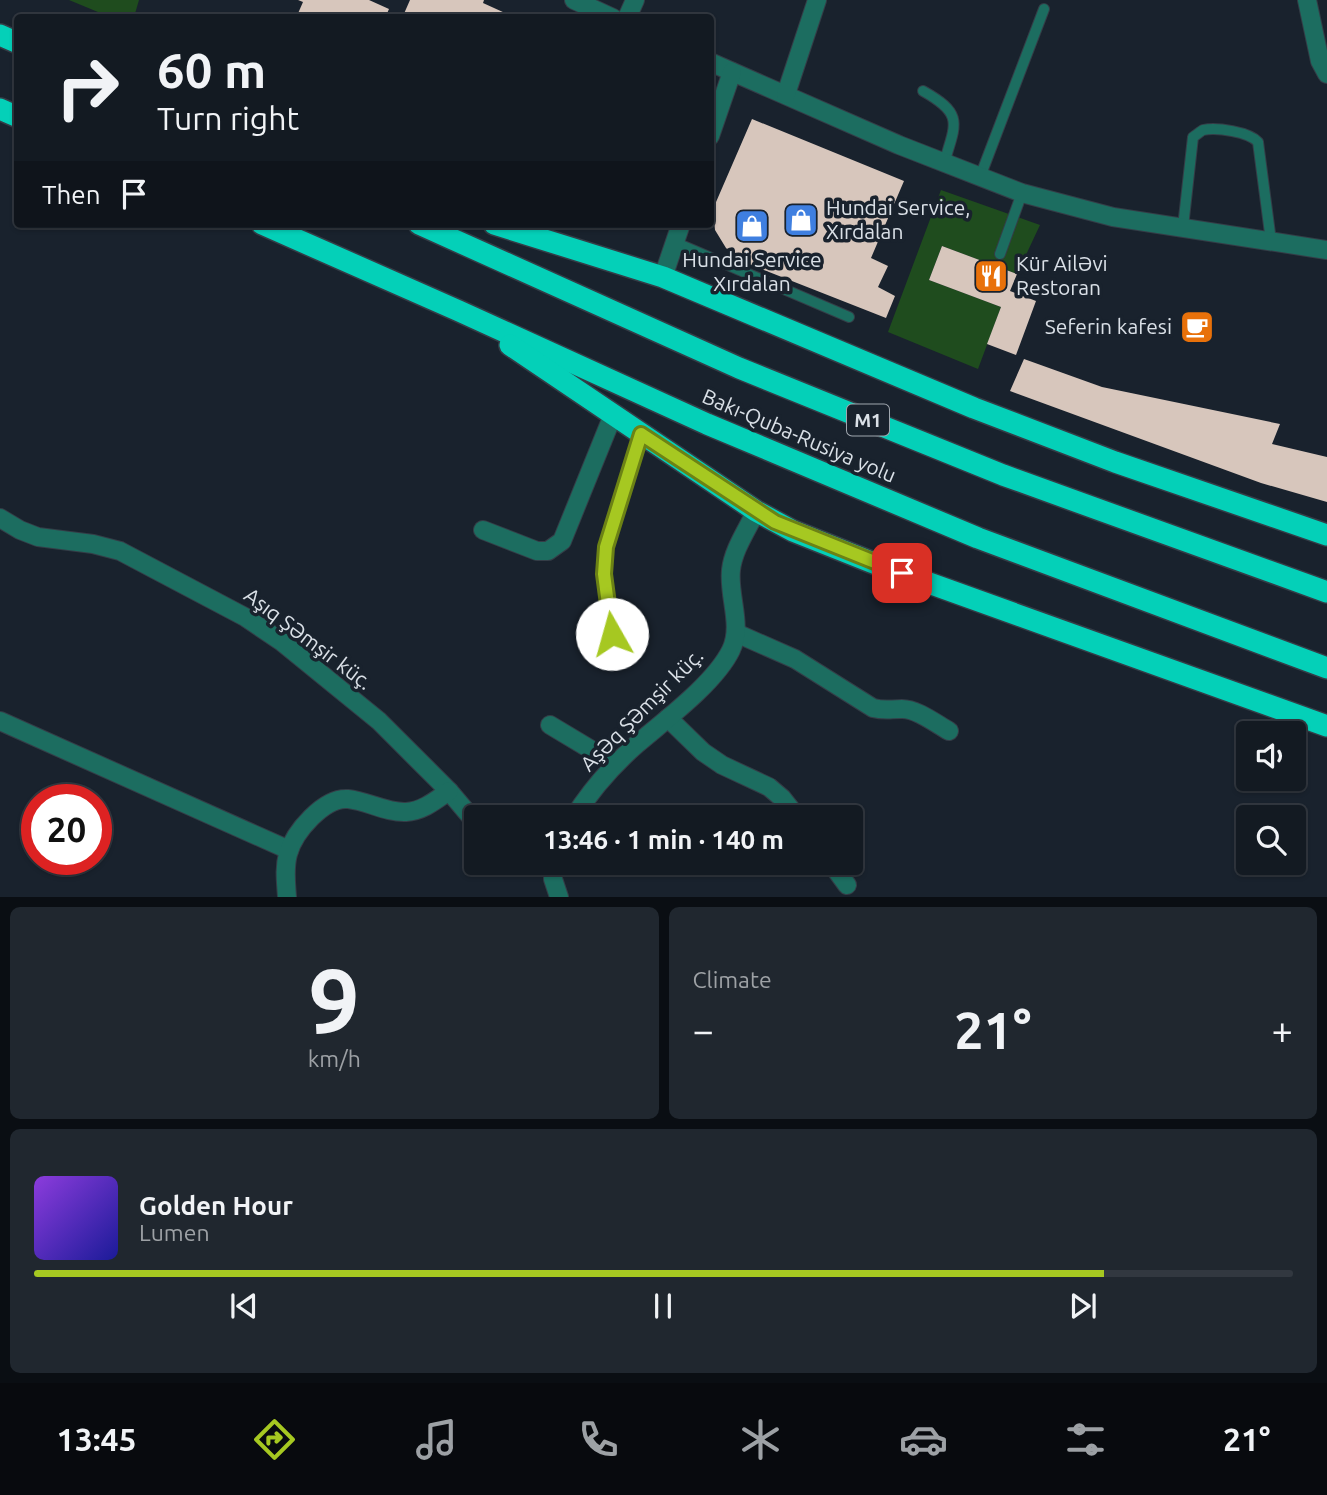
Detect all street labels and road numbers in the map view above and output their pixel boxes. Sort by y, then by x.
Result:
street label: Bakı-Quba-Rusiya yolu [699,383,900,487]
road number: M1 [847,404,889,436]
street label: Aşıq Şəmşir küç. [240,582,377,694]
street label: Aşəq Şəmşir küç. [575,643,708,776]

